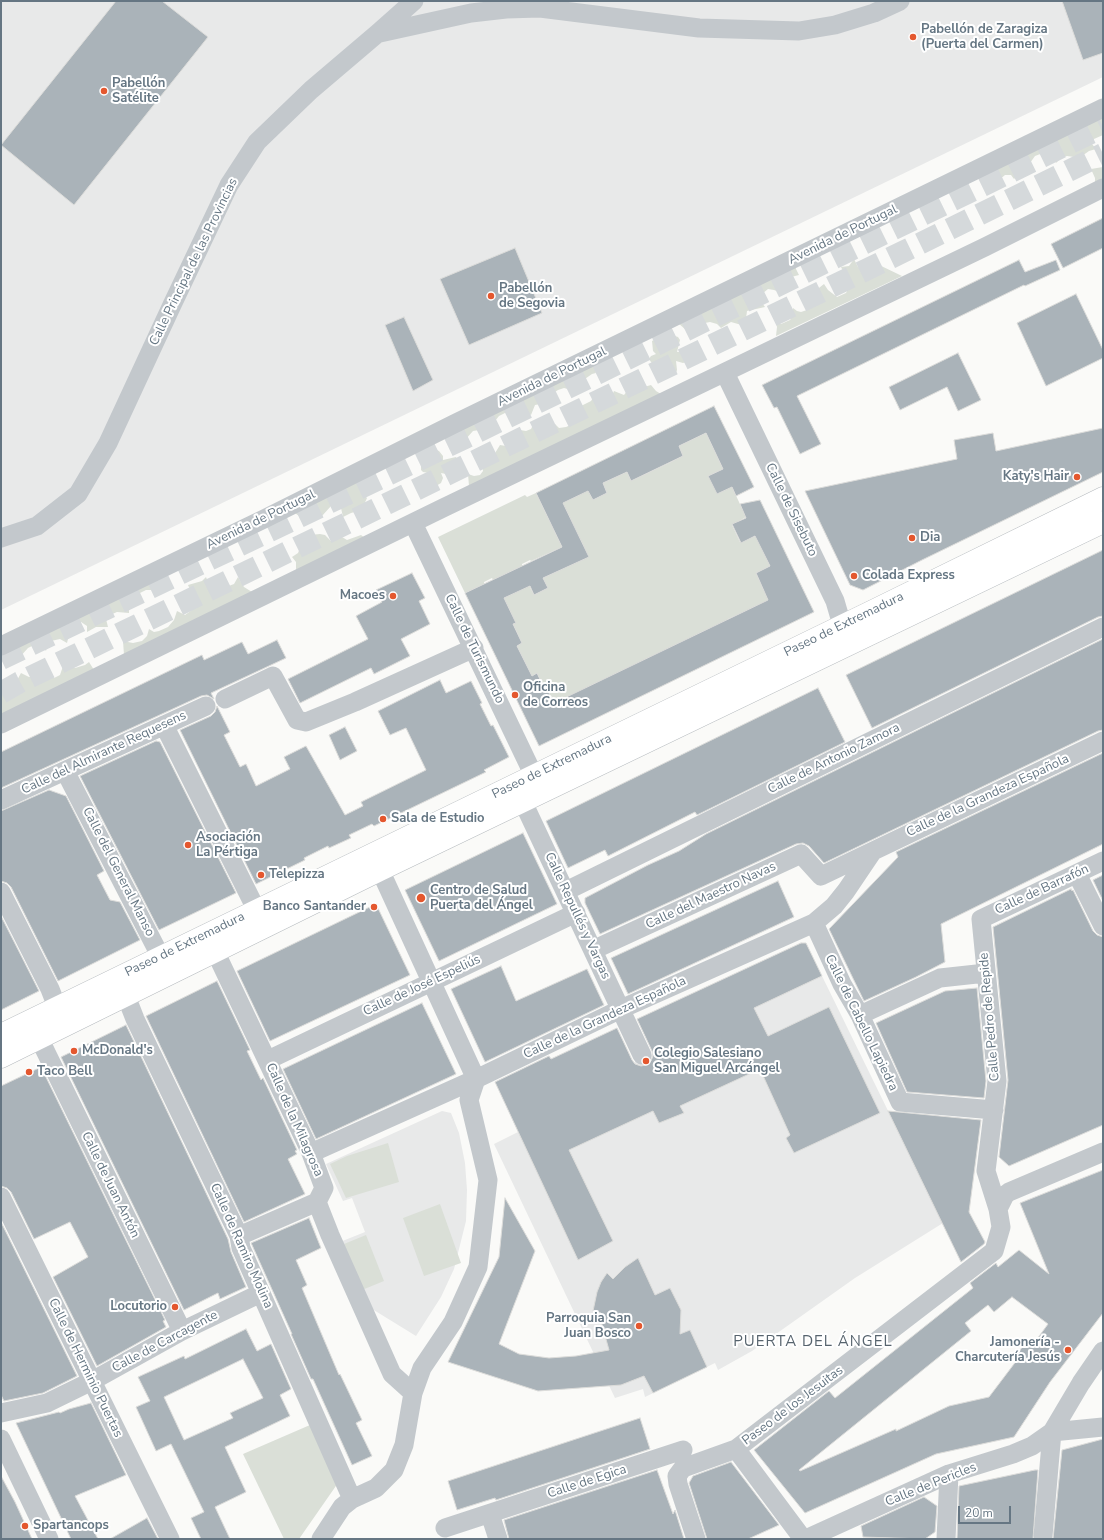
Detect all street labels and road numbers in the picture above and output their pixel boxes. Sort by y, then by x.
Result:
street label: Calle Principal de las Provincias [147,176,241,348]
street label: Avenida de Portugal [786,202,900,268]
street label: Avenida de Portugal [495,344,609,410]
street label: Calle de Sisebuto [762,461,820,559]
street label: Avenida de Portugal [204,487,318,553]
street label: Paseo de Extremadura [782,589,906,661]
street label: Calle de Turismundo [441,592,507,706]
street label: Calle del Almirante Requesens [19,708,189,798]
street label: Calle de Antonio Zamora [765,720,903,798]
street label: Paseo de Extremadura [490,731,614,803]
street label: Calle de la Grandeza Española [904,751,1072,841]
street label: Calle del General Manso [79,805,157,939]
street label: Calle Repullés y Vargas [541,850,613,982]
street label: Calle del Maestro Navas [643,859,779,933]
street label: Calle de Barrafón [993,861,1091,919]
street label: Paseo de Extremadura [123,909,247,981]
street label: Calle de José Espeliús [361,952,483,1020]
street label: Calle de Cabello Lapiedra [821,952,901,1094]
street label: Calle Pedro de Repide [977,952,1003,1082]
street label: Calle de la Grandeza Española [521,973,689,1063]
street label: Calle de la Milagrosa [262,1061,326,1179]
street label: Calle de Juan Antón [78,1129,142,1241]
street label: Calle de Ramiro Molina [206,1181,276,1311]
street label: Calle de Herminio Puertas [45,1296,125,1440]
street label: Calle de Carcagente [110,1308,220,1376]
street label: Paseo de los Jesuitas [739,1363,847,1449]
street label: Calle de Pericles [883,1460,979,1510]
street label: Calle de Egica [546,1462,628,1502]

